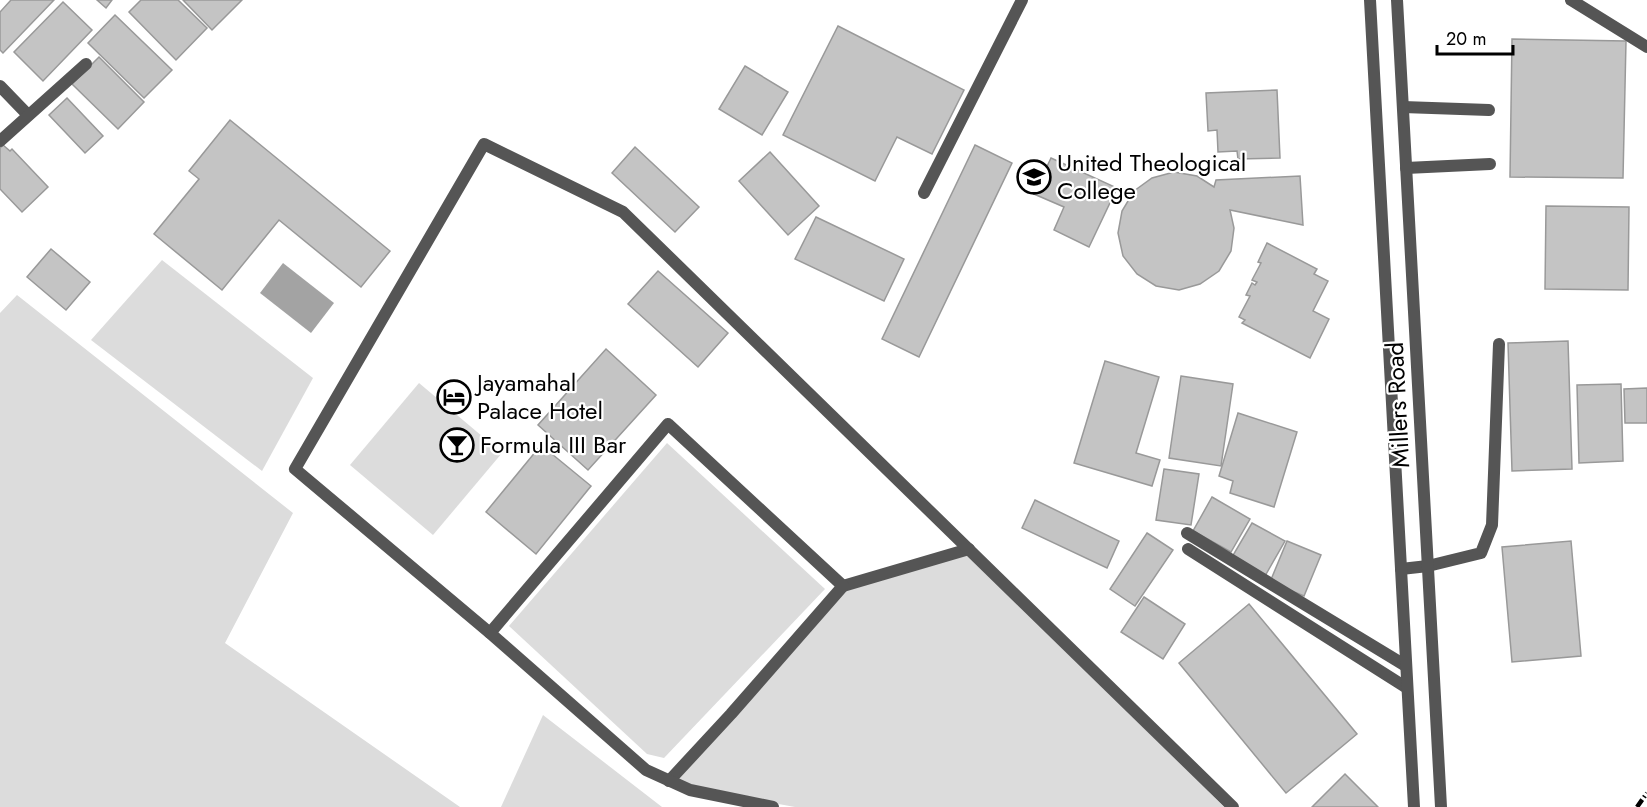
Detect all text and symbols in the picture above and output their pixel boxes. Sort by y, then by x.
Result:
scale bar [1437,18,1514,56]
text: 20 m [1446,26,1486,52]
place label: United Theological College [1057,145,1246,208]
school or university icon: United Theological College [1016,159,1052,195]
street label: Millers Road [1377,341,1418,469]
place label: Jayamahal Palace Hotel [474,365,603,428]
hotel icon: Jayamahal Palace Hotel [436,379,472,415]
bar icon: Formula III Bar [439,427,475,463]
place label: Formula III Bar [480,427,627,462]

